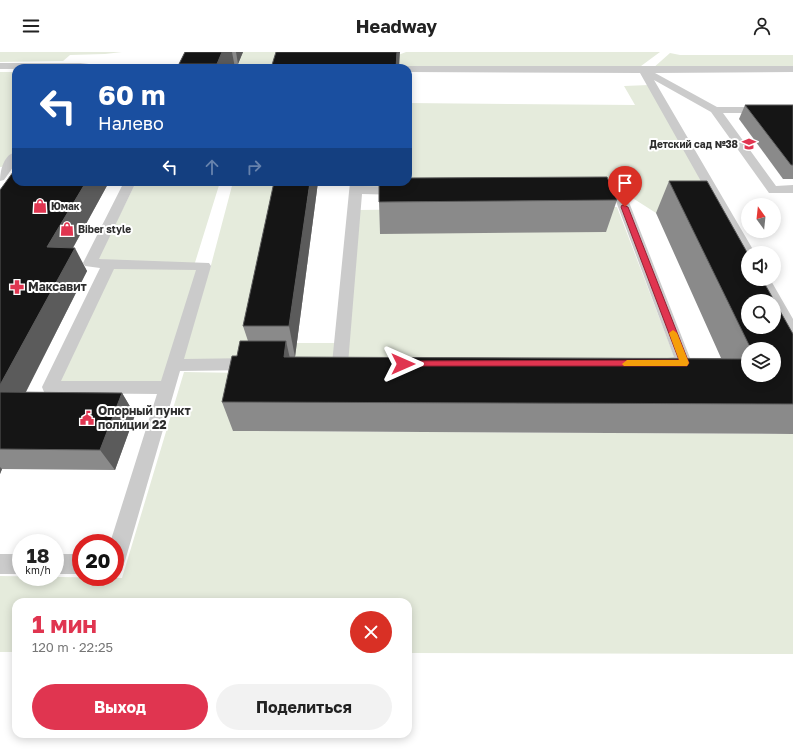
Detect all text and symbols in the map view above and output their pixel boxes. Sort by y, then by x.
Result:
icon: menu [20,15,42,37]
text: Headway [356,15,437,37]
icon: person [751,15,773,37]
text: 60 m [98,78,165,111]
icon: left [32,80,84,132]
text: Налево [98,112,164,134]
school or university icon: Детский сад №38 [741,136,757,152]
place label: Детский сад №38 [649,138,738,150]
icon: left [159,156,181,178]
icon: ahead [201,156,223,178]
icon: right [243,156,265,178]
pin [608,166,642,207]
icon: arrive [614,172,636,194]
shop icon: Юмак [32,198,48,214]
north arrow [741,198,781,238]
map controls [741,198,781,382]
place label: Юмак [51,200,80,212]
shop icon: Biber style [59,221,75,237]
place label: Biber style [78,223,131,235]
button: sound [741,246,781,286]
pharmacy icon: Максавит [9,279,25,295]
place label: Максавит [28,279,87,294]
button: search [741,294,781,334]
button: layers [741,342,781,382]
position arrow [382,343,424,385]
place label: Опорный пункт полиции 22 [98,403,191,432]
public building icon: Опорный пункт полиции 22 [79,410,95,426]
speed limit sign: 20 [72,534,124,586]
text: 18 [26,543,50,567]
text: km/h [25,564,51,576]
text: 1 мин [32,609,97,638]
button: close [350,611,392,653]
text: 120 m · 22:25 [32,639,113,655]
button: Выход [32,684,208,730]
button: Поделиться [216,684,392,730]

